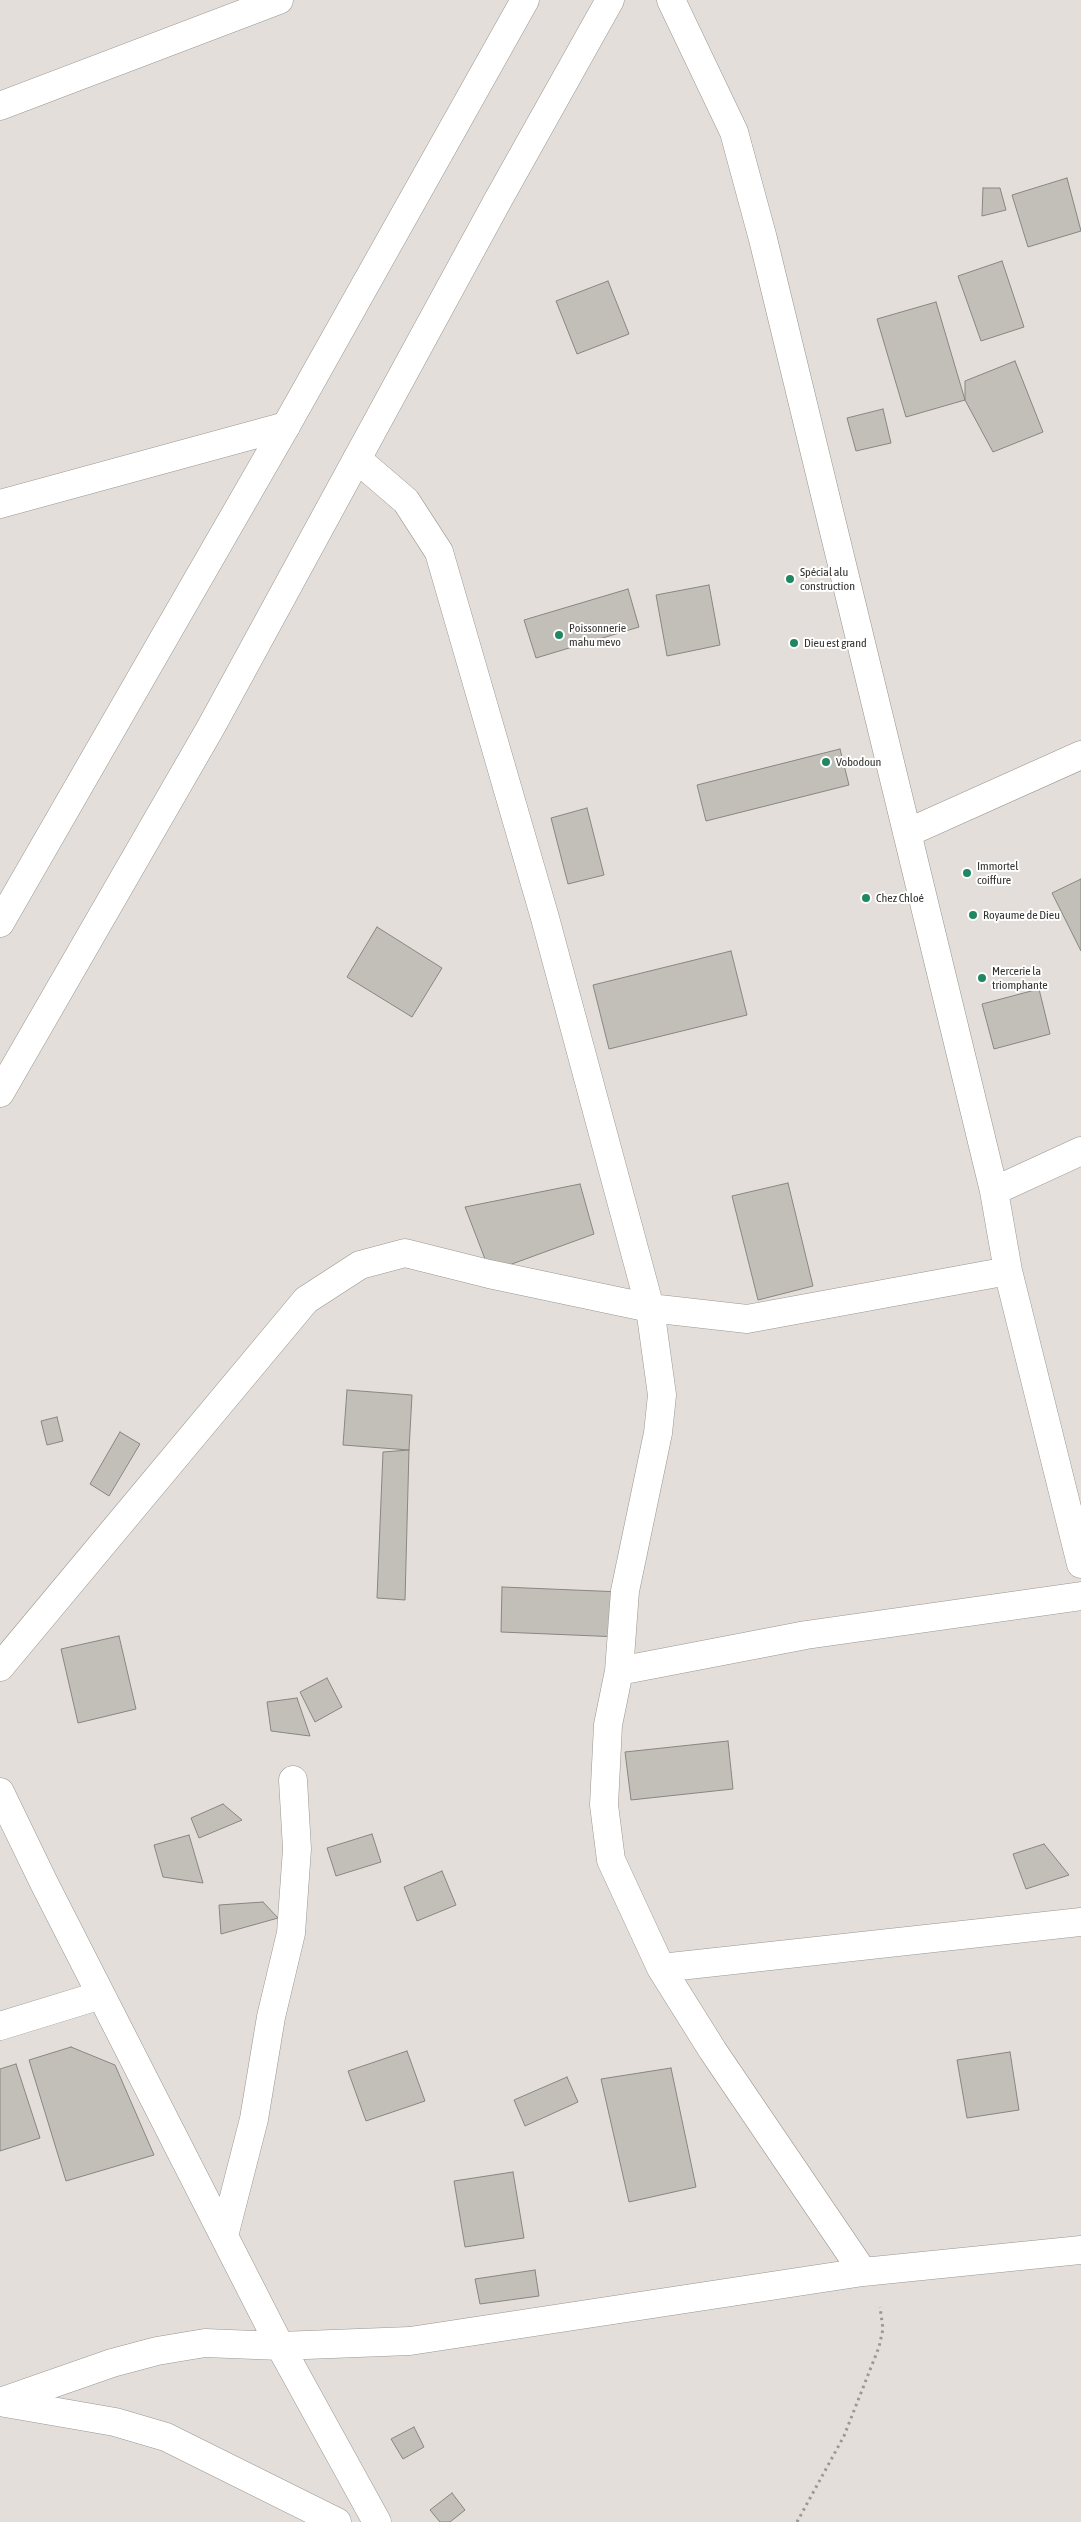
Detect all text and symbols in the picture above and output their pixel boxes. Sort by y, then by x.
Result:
place label: Spécial alu construction [800,565,855,593]
marker: Spécial alu construction [784,573,796,585]
place label: Poissonnerie mahu mevo [569,621,626,649]
marker: Poissonnerie mahu mevo [553,629,565,641]
place label: Dieu est grand [804,636,867,650]
marker: Dieu est grand [788,637,800,649]
place label: Vobodoun [836,755,881,769]
marker: Vobodoun [820,756,832,768]
place label: Immortel coiffure [977,859,1018,887]
marker: Immortel coiffure [961,867,973,879]
place label: Chez Chloé [876,891,924,905]
marker: Chez Chloé [860,892,872,904]
place label: Royaume de Dieu [983,908,1060,922]
marker: Royaume de Dieu [967,909,979,921]
place label: Mercerie la triomphante [992,964,1048,992]
marker: Mercerie la triomphante [976,972,988,984]

